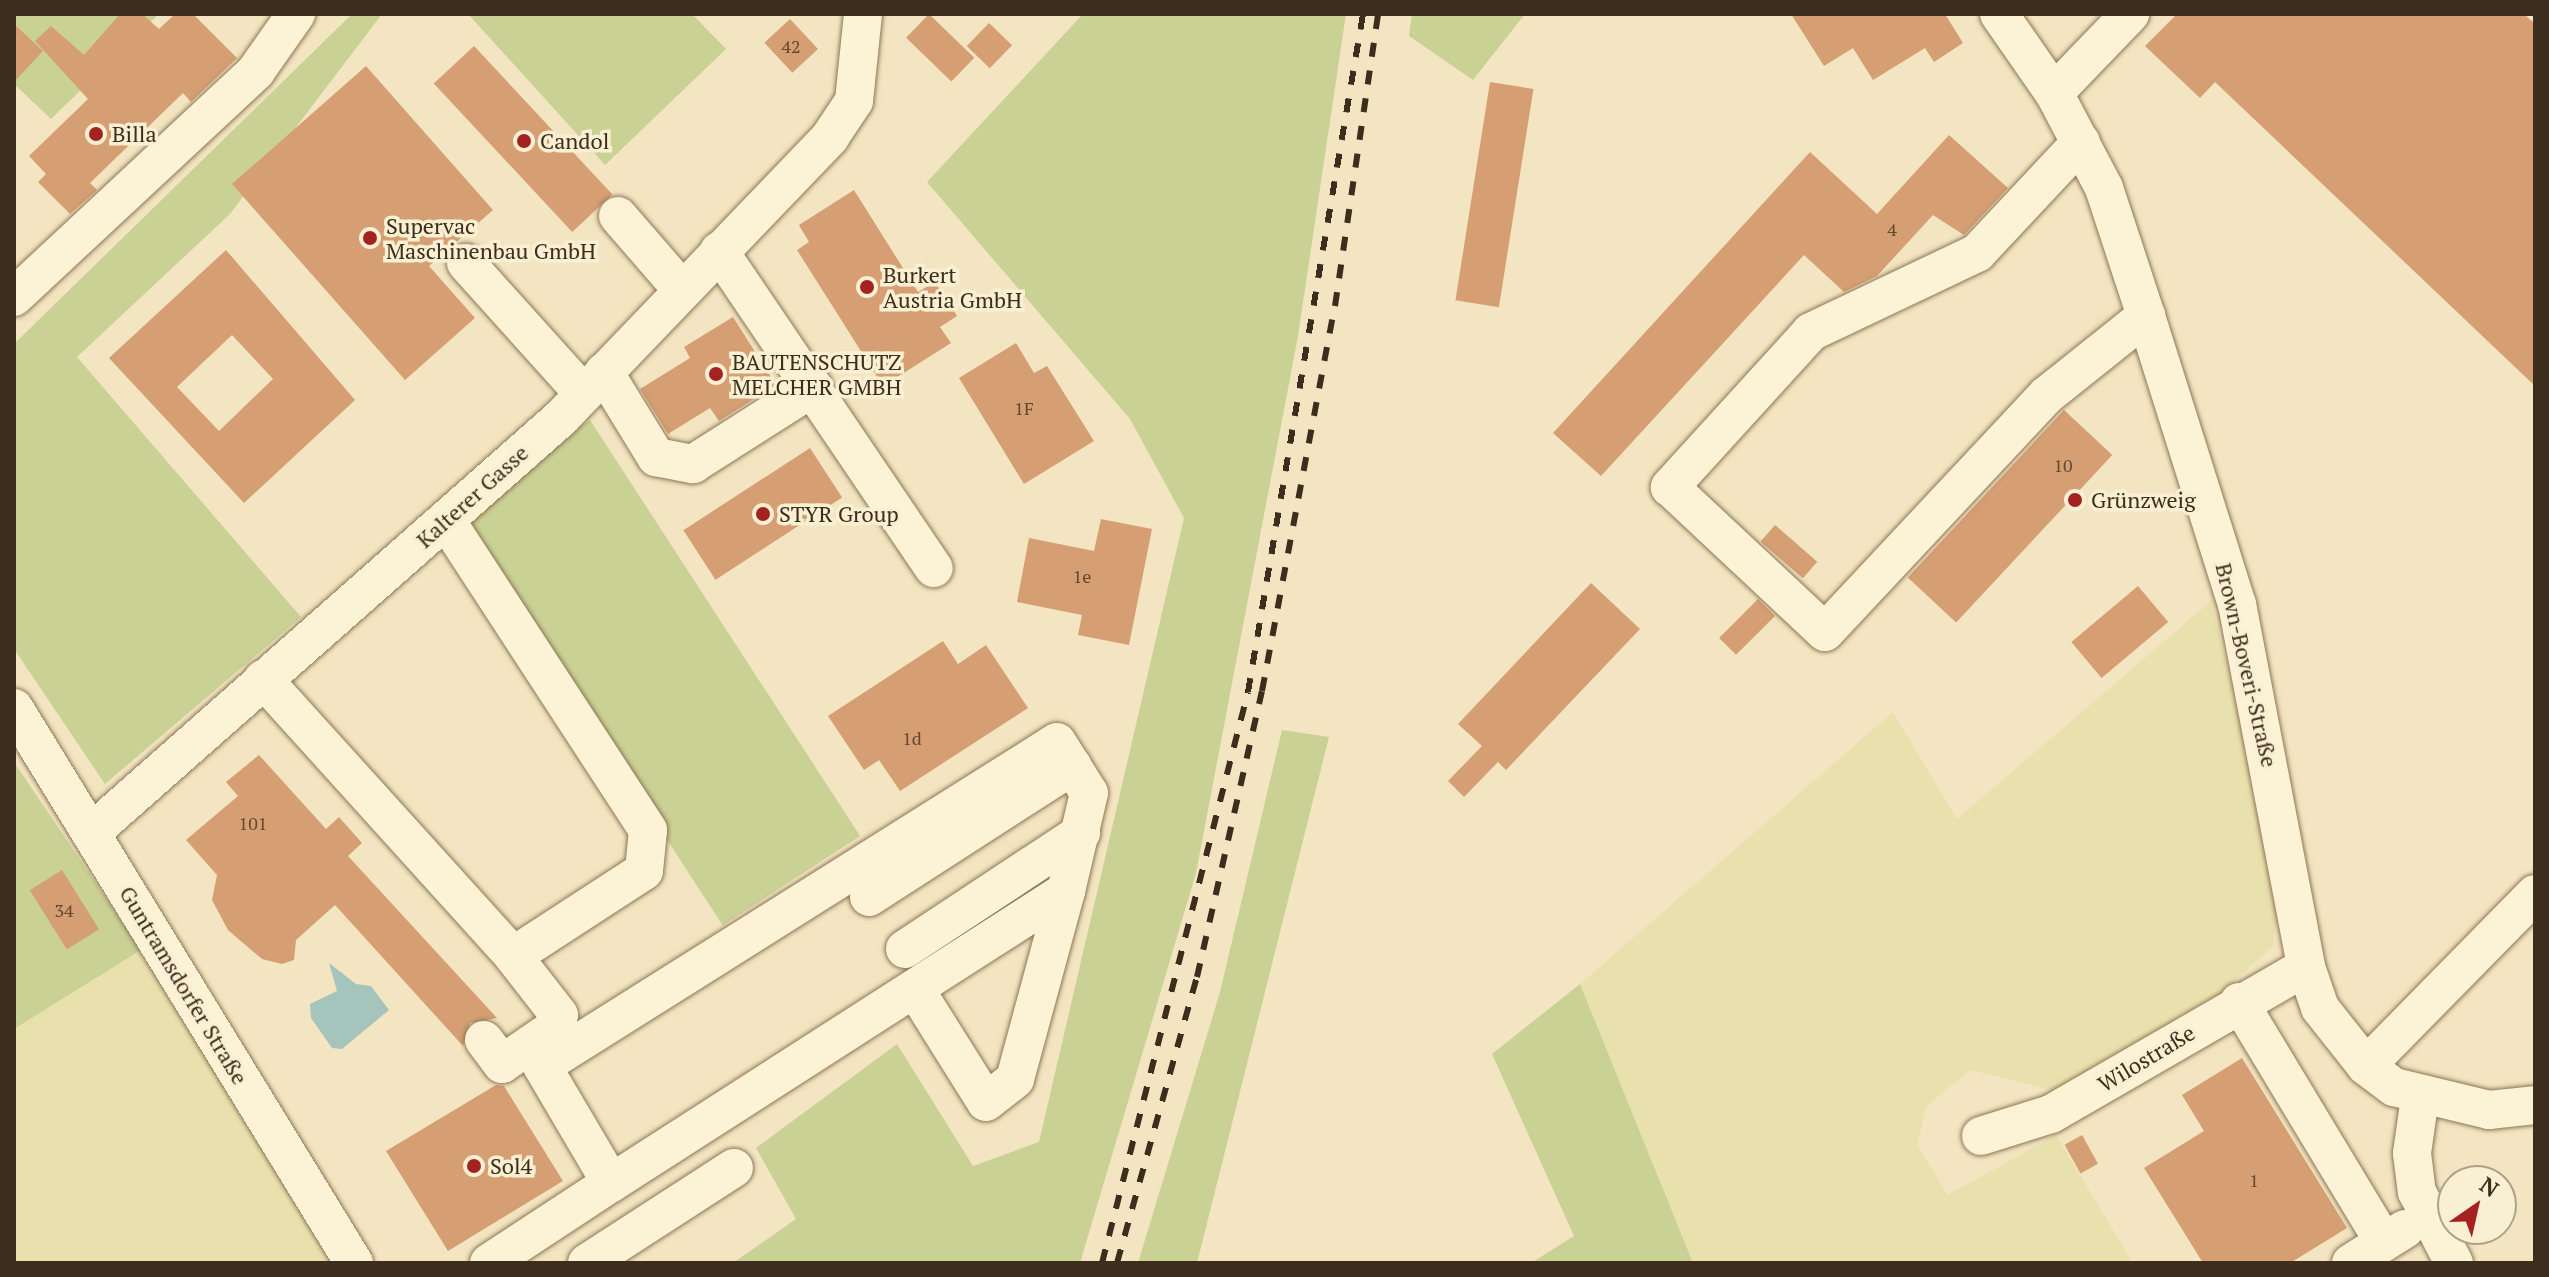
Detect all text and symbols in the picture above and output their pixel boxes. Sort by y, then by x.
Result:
house number: 42 [781,35,801,57]
place label: Billa [112,121,157,147]
marker: Billa [87,125,105,143]
place label: Candol [540,128,609,154]
marker: Candol [515,132,533,150]
place label: Supervac Maschinenbau GmbH [386,212,596,264]
house number: 4 [1887,218,1897,240]
marker: Supervac Maschinenbau GmbH [361,229,379,247]
place label: Burkert Austria GmbH [883,261,1022,312]
marker: Burkert Austria GmbH [858,278,876,296]
place label: BAUTENSCHUTZ MELCHER GMBH [732,348,902,400]
marker: BAUTENSCHUTZ MELCHER GMBH [707,365,725,383]
house number: 1F [1014,397,1034,419]
street label: Kalterer Gasse [411,439,533,553]
house number: 10 [2053,454,2073,476]
place label: Grünzweig [2091,487,2196,513]
marker: Grünzweig [2066,491,2084,509]
place label: STYR Group [779,501,899,527]
marker: STYR Group [754,505,772,523]
street label: Brown-Boveri-Straße [2211,560,2283,770]
house number: 1e [1073,565,1091,587]
house number: 1d [902,727,922,749]
house number: 101 [239,812,267,834]
street label: Guntramsdorfer Straße [114,881,254,1089]
house number: 34 [54,899,74,921]
street label: Wilostraße [2093,1019,2199,1097]
place label: Sol4 [490,1153,532,1179]
marker: Sol4 [465,1157,483,1175]
north arrow [2437,1165,2517,1245]
house number: 1 [2249,1169,2259,1191]
text: N [2475,1170,2505,1203]

